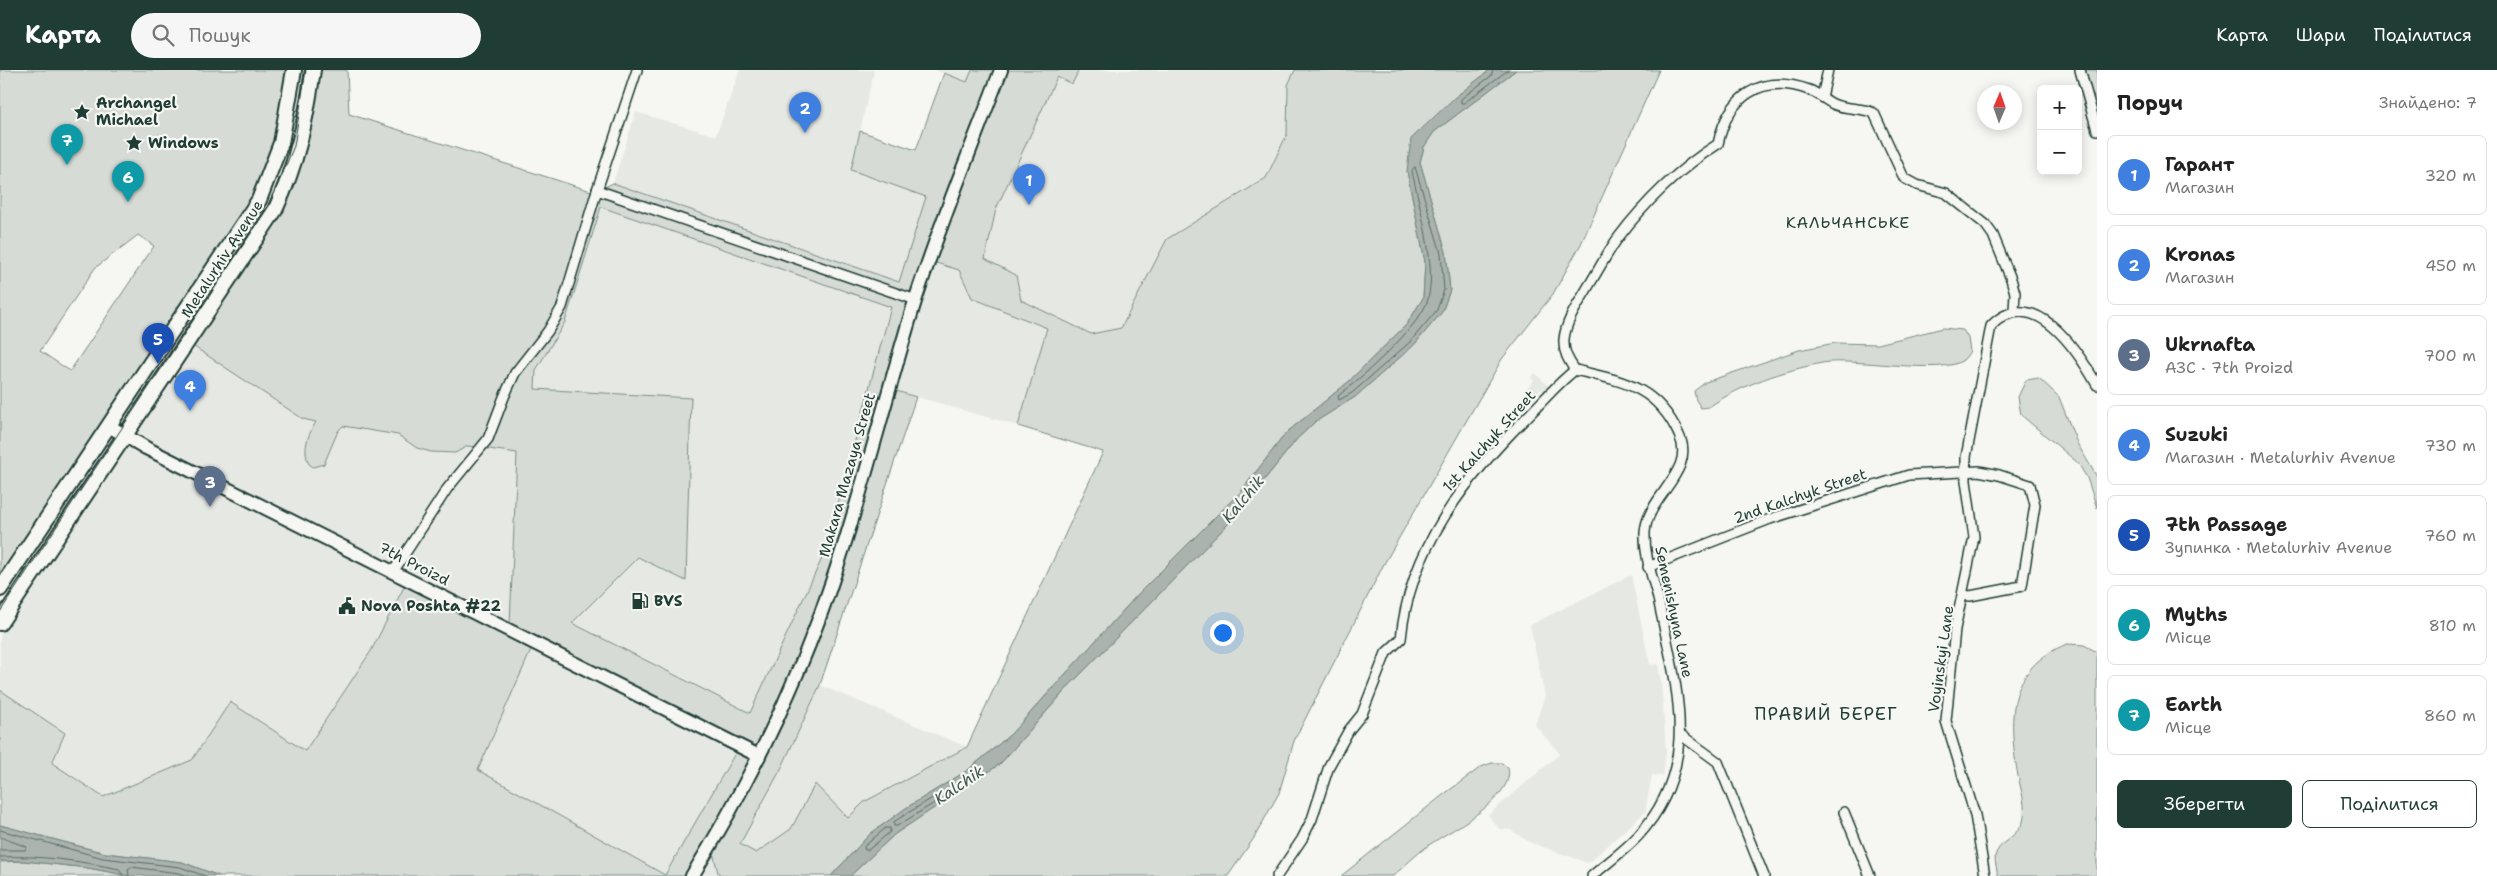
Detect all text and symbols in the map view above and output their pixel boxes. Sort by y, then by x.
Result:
search box [131,13,481,58]
text: Карта [25,19,101,51]
icon: search [149,21,177,49]
text: Пошук [189,23,251,48]
text: Карта [2216,23,2268,47]
text: Шари [2296,23,2346,47]
text: Поділитися [2374,23,2472,47]
north arrow [1977,85,2022,130]
map controls [2037,85,2082,175]
button: + [2037,85,2082,130]
text: Поруч [2117,89,2183,117]
pin: 2 [789,92,821,133]
text: Знайдено: 7 [2379,92,2477,113]
place label: Archangel Michael [96,93,177,130]
place icon: Archangel Michael [72,102,92,122]
pin: 7 [51,124,83,165]
button: − [2037,130,2082,175]
place icon: Windows [124,133,144,153]
place label: Windows [148,133,219,153]
text: Гарант [2165,152,2234,177]
pin: 6 [112,161,144,202]
pin: 1 [1013,164,1045,205]
text: 1 [2130,165,2138,186]
text: 320 m [2425,165,2476,186]
text: Магазин [2165,177,2234,198]
street label: Metalurhiv Avenue [176,196,268,322]
district label: КАЛЬЧАНСЬКЕ [1786,212,1910,233]
text: Kronas [2165,242,2235,267]
text: 2 [2128,255,2140,276]
text: 450 m [2425,255,2476,276]
text: Магазин [2165,267,2234,288]
pin: 5 [142,323,174,364]
text: Ukrnafta [2165,332,2255,357]
text: 3 [2128,345,2140,366]
text: 700 m [2424,345,2476,366]
text: АЗС · 7th Proizd [2165,357,2293,378]
pin: 4 [174,370,206,411]
street label: 1st Kalchyk Street [1438,386,1540,496]
street label: Makara Mazaya Street [814,391,880,559]
text: Suzuki [2165,422,2228,447]
text: 4 [2128,435,2140,456]
text: 730 m [2425,435,2476,456]
text: Магазин · Metalurhiv Avenue [2165,447,2396,468]
street label: 2nd Kalchyk Street [1731,464,1869,528]
pin: 3 [194,466,226,507]
water label: Kalchik [1217,471,1269,527]
text: 7th Passage [2165,512,2287,537]
text: 5 [2129,525,2139,546]
text: 760 m [2424,525,2476,546]
text: Зупинка · Metalurhiv Avenue [2165,537,2392,558]
street label: 7th Proizd [375,538,453,591]
street label: Semenishyna Lane [1650,544,1698,680]
fuel station icon: BVS [630,591,650,611]
place label: BVS [654,591,683,611]
public building icon: Nova Poshta #22 [337,596,357,616]
place label: Nova Poshta #22 [361,596,502,616]
text: Myths [2165,602,2228,627]
street label: Voyinskyi Lane [1924,604,1958,714]
text: 6 [2128,615,2140,636]
text: 810 m [2429,615,2476,636]
your location [1210,620,1236,646]
text: Місце [2165,627,2212,648]
text: Earth [2165,692,2222,717]
district label: ПРАВИЙ БЕРЕГ [1754,702,1898,726]
text: 7 [2128,705,2140,726]
text: 860 m [2424,705,2476,726]
text: Місце [2165,717,2212,738]
water label: Kalchik [930,761,988,809]
button: Зберегти [2117,780,2292,828]
button: Поділитися [2302,780,2477,828]

